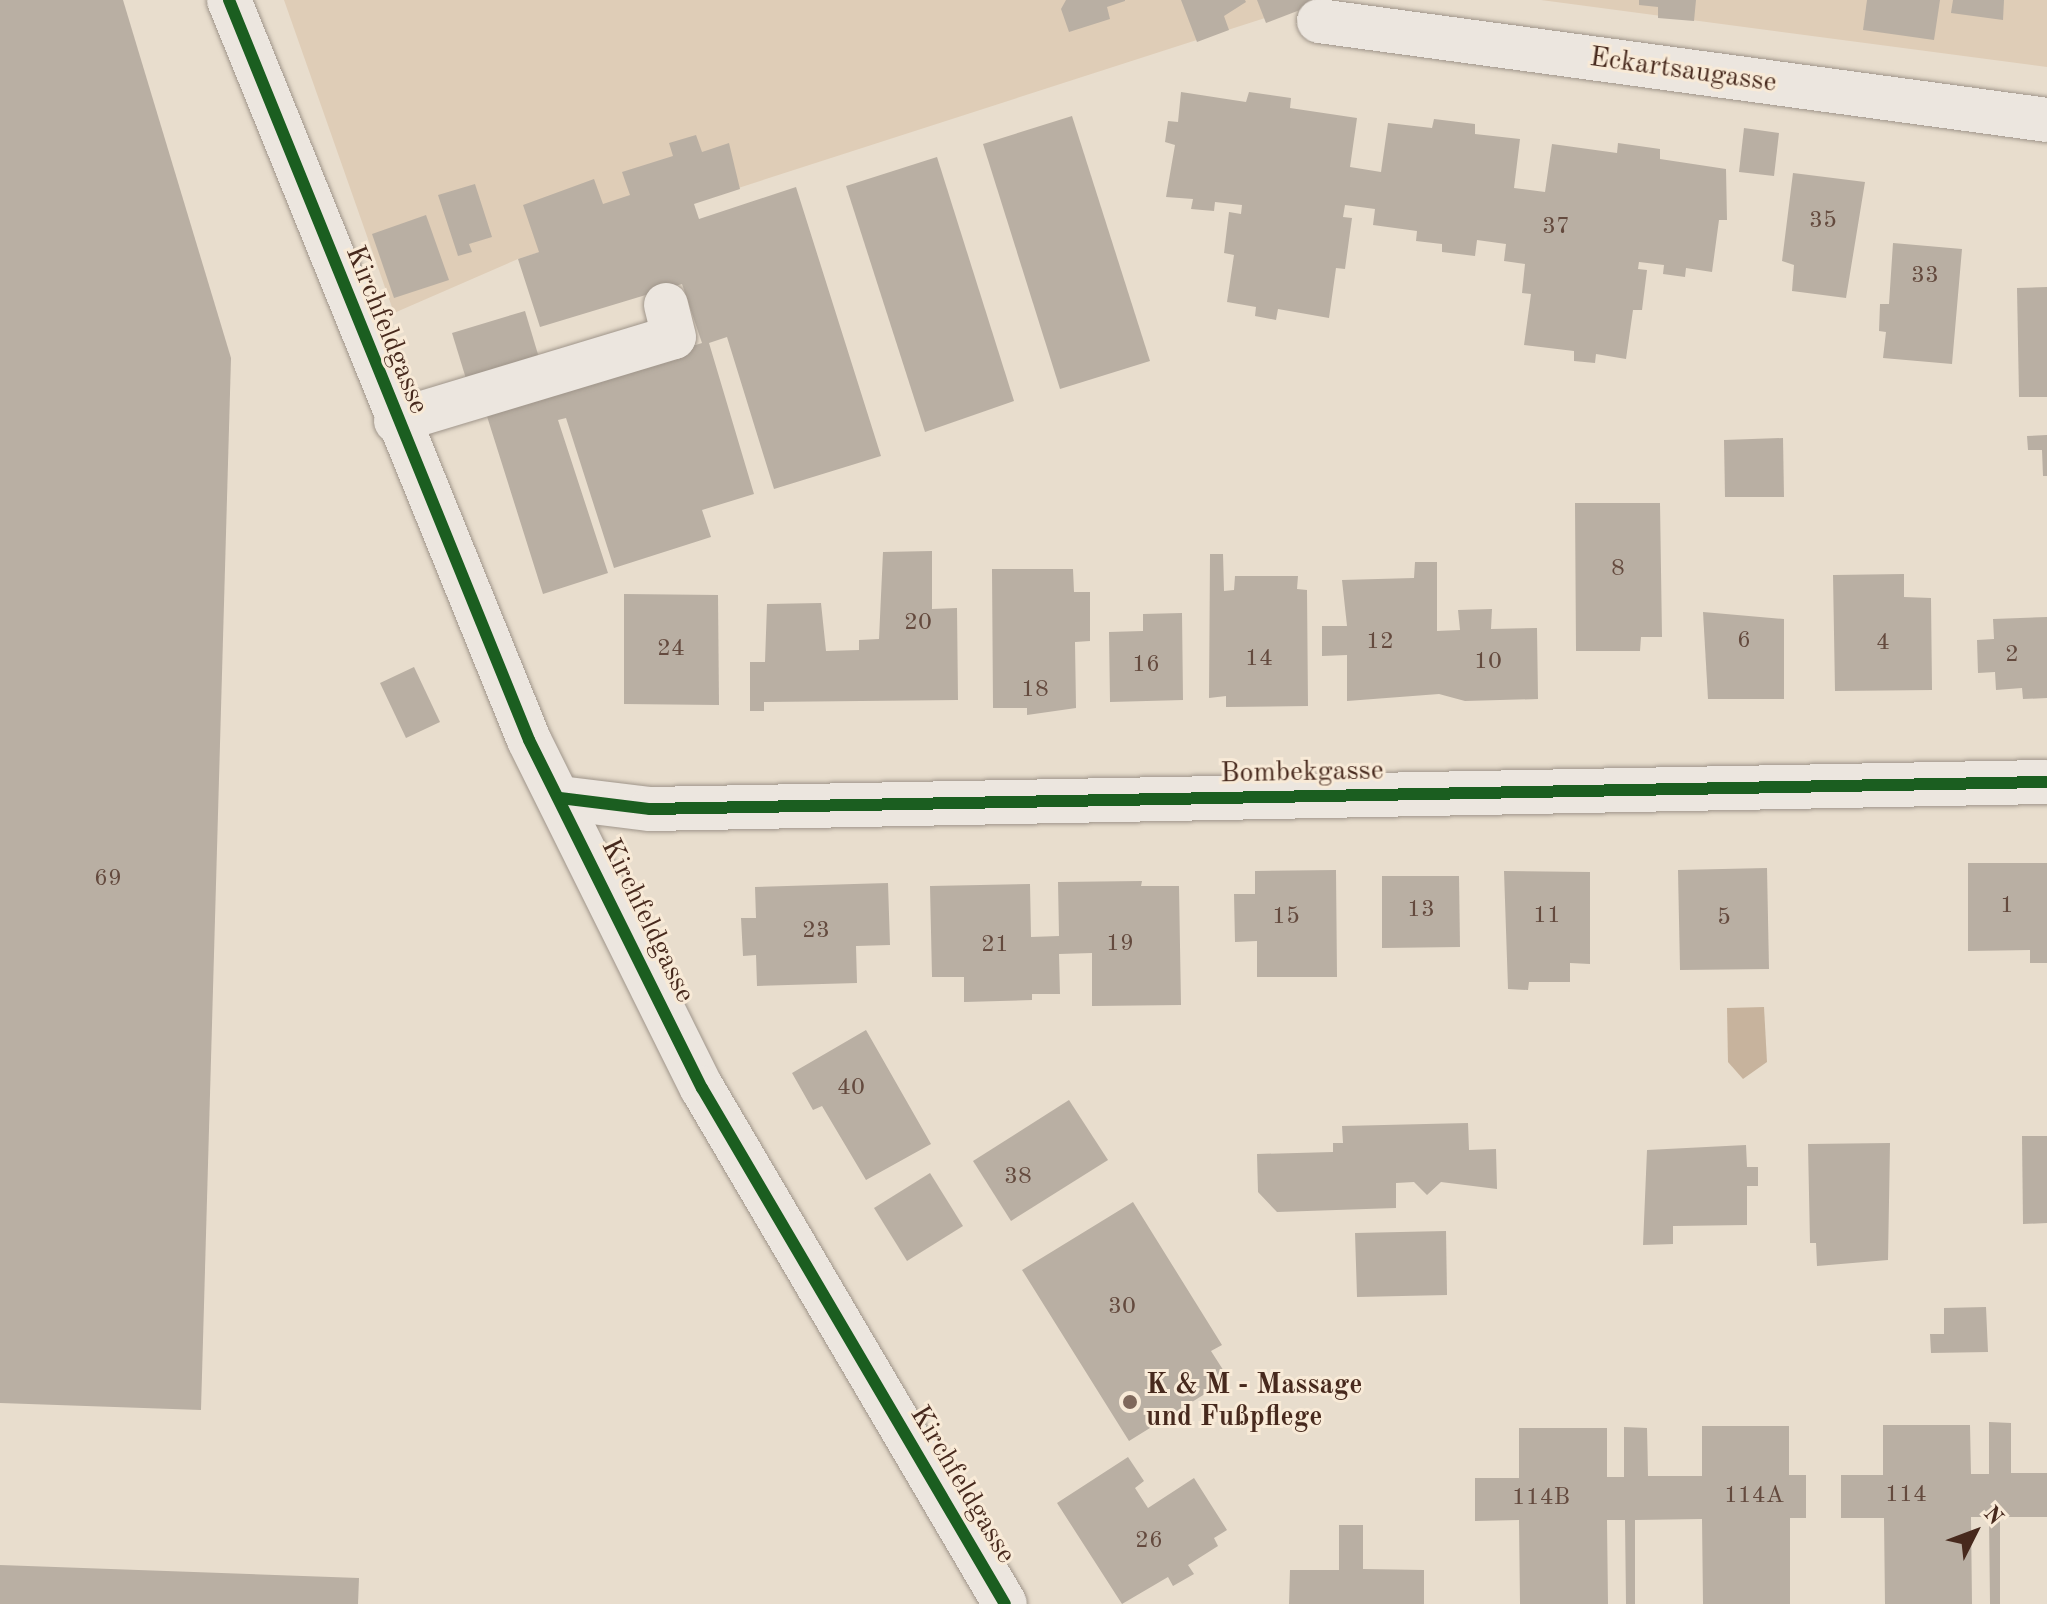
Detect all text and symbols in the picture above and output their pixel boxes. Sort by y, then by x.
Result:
street label: Eckartsaugasse [1587,41,1779,101]
house number: 35 [1809,208,1837,236]
house number: 37 [1542,214,1570,242]
street label: Kirchfeldgasse [337,241,435,419]
house number: 33 [1911,263,1939,291]
house number: 8 [1611,556,1625,584]
house number: 20 [904,610,932,638]
house number: 6 [1737,628,1751,656]
house number: 12 [1366,629,1394,657]
house number: 4 [1876,630,1890,658]
house number: 24 [657,636,685,664]
house number: 2 [2005,642,2019,670]
house number: 14 [1245,646,1273,674]
house number: 10 [1474,649,1502,677]
house number: 16 [1132,652,1160,680]
house number: 18 [1021,677,1049,705]
street label: Bombekgasse [1220,755,1384,791]
street label: Kirchfeldgasse [593,834,701,1008]
house number: 69 [94,866,122,894]
house number: 1 [2000,893,2014,921]
house number: 13 [1407,897,1435,925]
house number: 11 [1533,903,1561,931]
house number: 15 [1272,904,1300,932]
house number: 5 [1717,905,1731,933]
house number: 23 [802,918,830,946]
house number: 19 [1106,931,1134,959]
house number: 21 [981,932,1009,960]
house number: 40 [837,1075,865,1103]
house number: 38 [1004,1164,1032,1192]
house number: 30 [1108,1294,1136,1322]
place label: K & M - Massage und Fußpflege [1146,1369,1362,1435]
marker: K & M - Massage und Fußpflege [1121,1393,1139,1411]
street label: Kirchfeldgasse [902,1400,1022,1570]
house number: 114 [1885,1482,1927,1510]
house number: 114A [1724,1483,1784,1511]
house number: 114B [1512,1485,1570,1513]
north arrow [1935,1492,2015,1572]
text: N [1979,1502,2007,1530]
house number: 26 [1135,1528,1163,1556]

